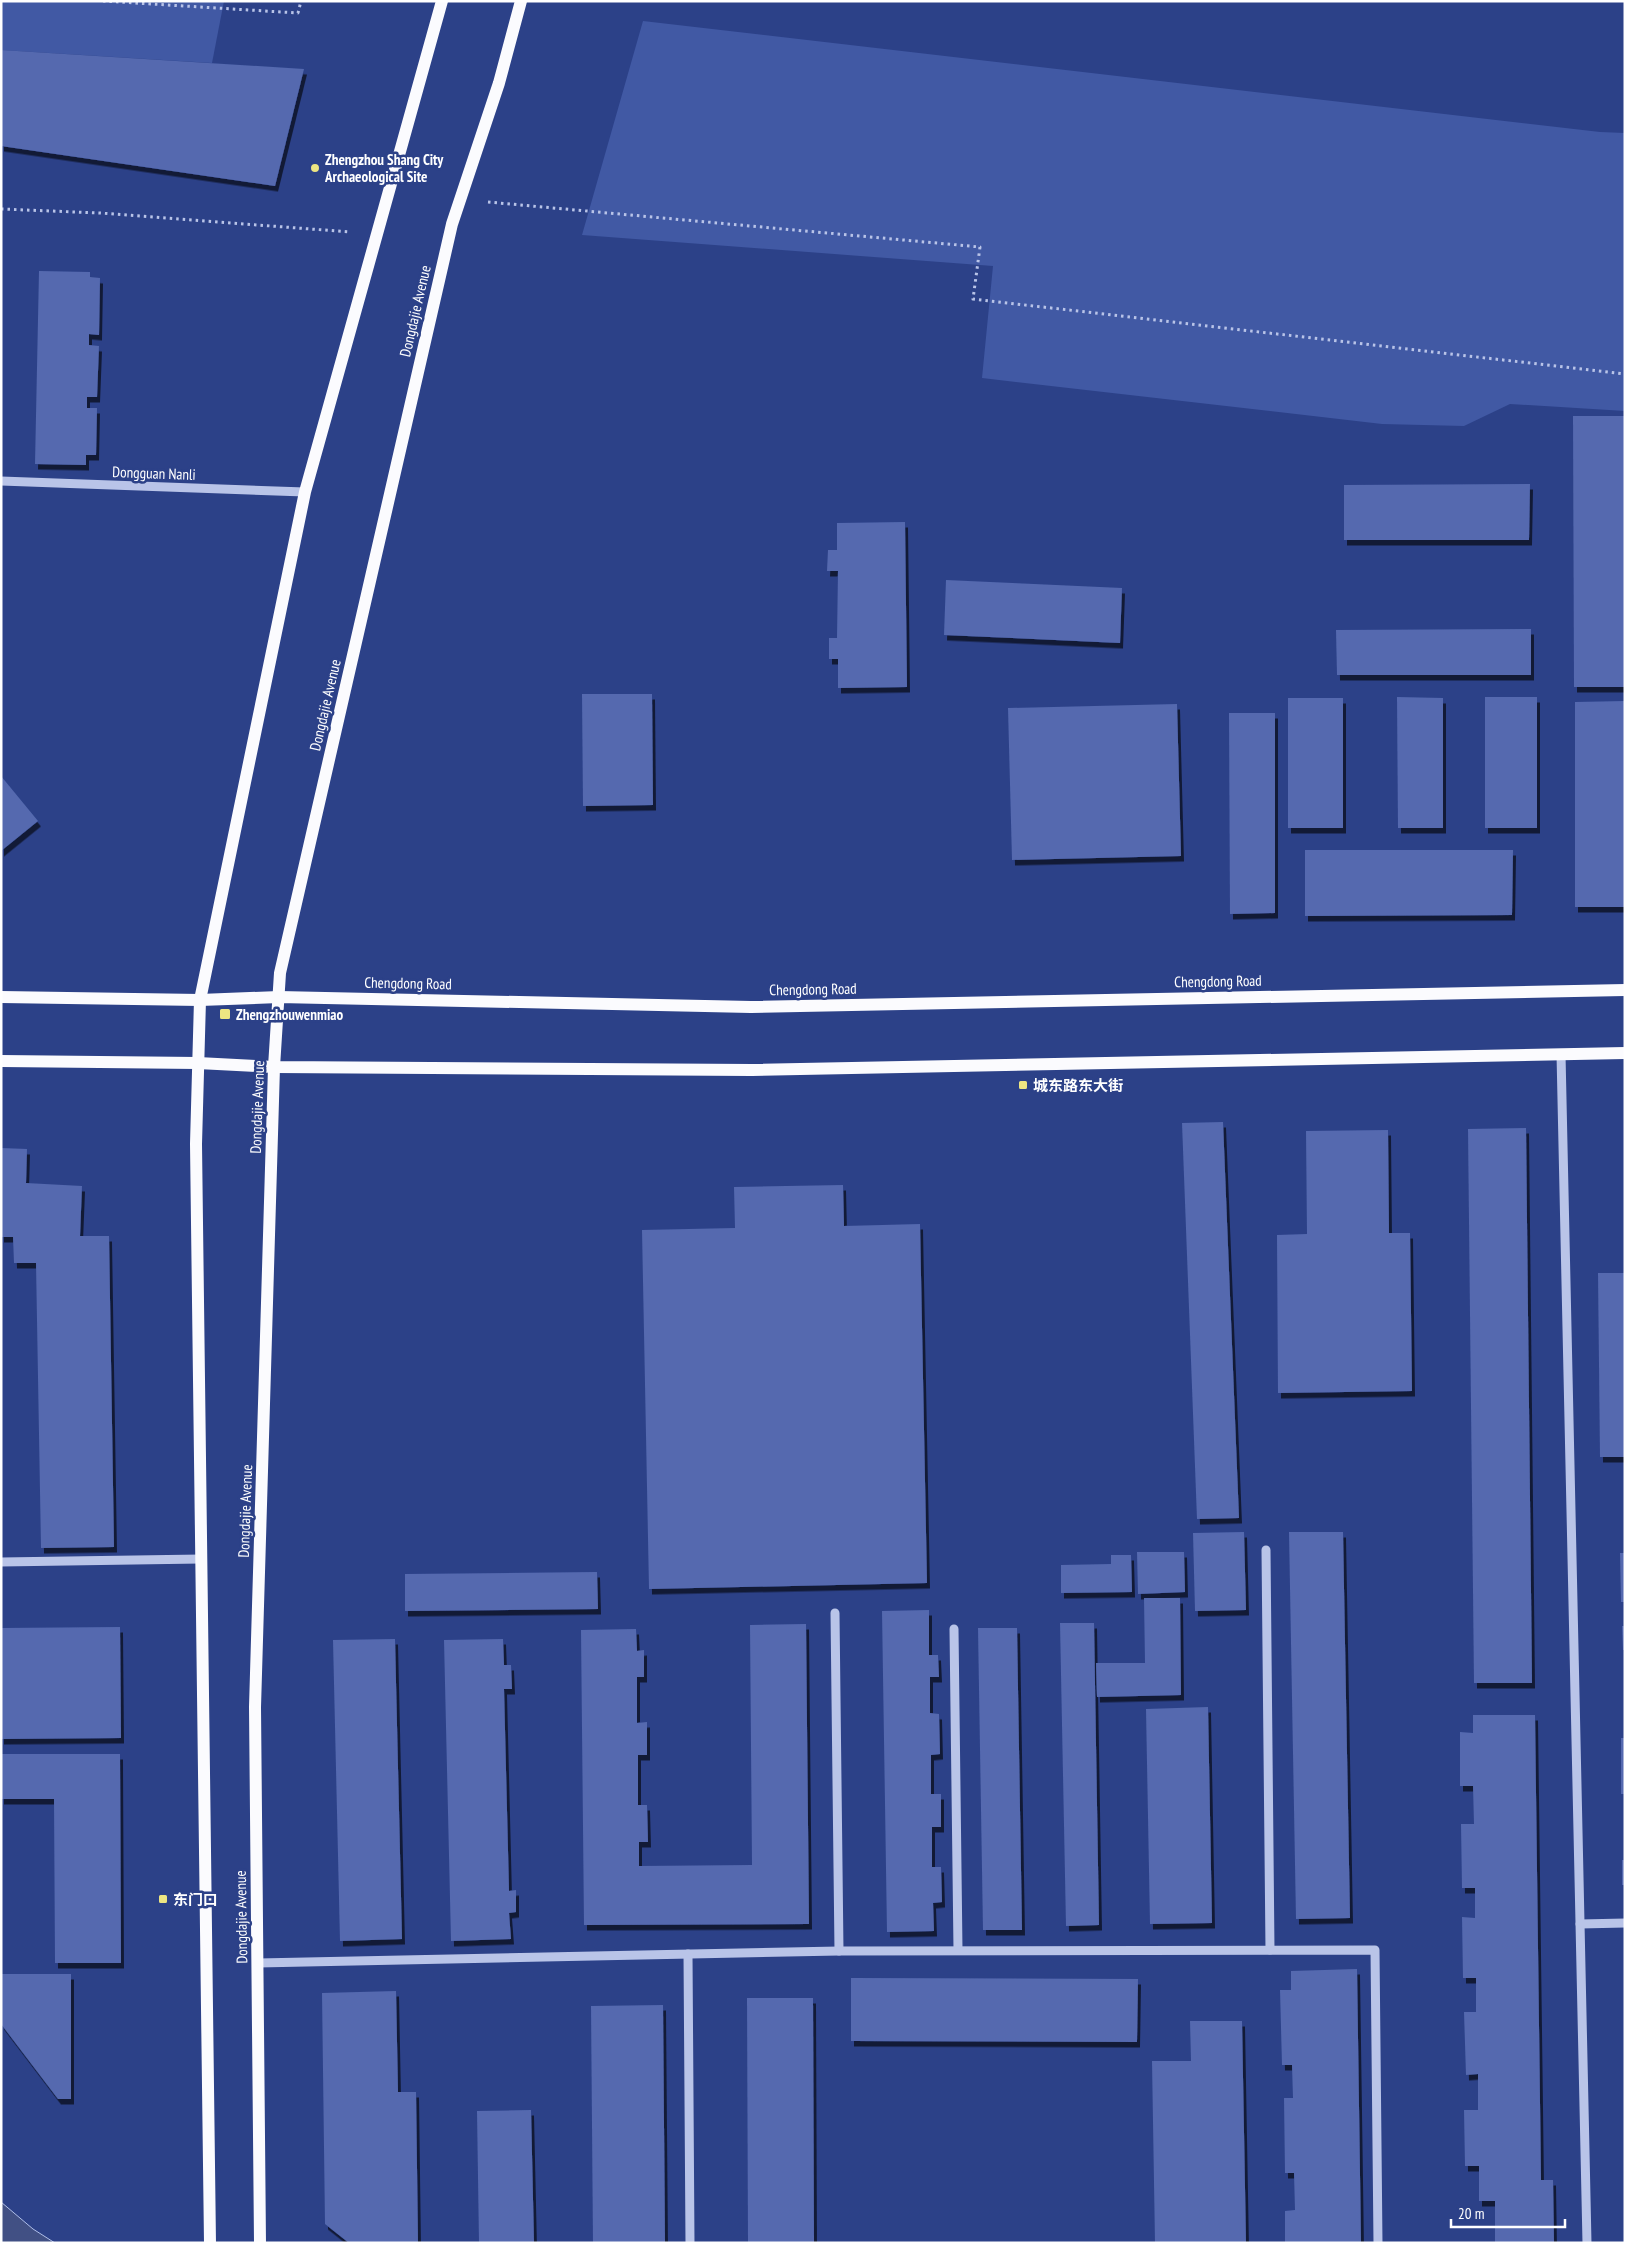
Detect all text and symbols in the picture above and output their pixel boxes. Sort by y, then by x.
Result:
place label: Zhengzhou Shang City Archaeological Site [324,150,444,186]
marker: Zhengzhou Shang City Archaeological Site [309,162,321,174]
street label: Dongdajie Avenue [395,263,435,359]
street label: Dongguan Nanli [112,462,196,484]
street label: Dongdajie Avenue [305,657,345,753]
street label: Chengdong Road [1174,971,1262,991]
street label: Chengdong Road [364,973,452,993]
street label: Chengdong Road [769,979,857,999]
place label: Zhengzhouwenmiao [236,1005,344,1024]
marker: Zhengzhouwenmiao [218,1007,232,1021]
street label: Dongdajie Avenue [246,1060,268,1154]
place label: 城东路东大街 [1033,1076,1123,1095]
marker: 城东路东大街 [1017,1079,1029,1091]
street label: Dongdajie Avenue [234,1464,256,1558]
street label: Dongdajie Avenue [231,1870,251,1964]
place label: 东门口 [173,1890,218,1909]
marker: 东门口 [157,1893,169,1905]
scale bar [1451,2196,1565,2228]
text: 20 m [1458,2204,1484,2223]

